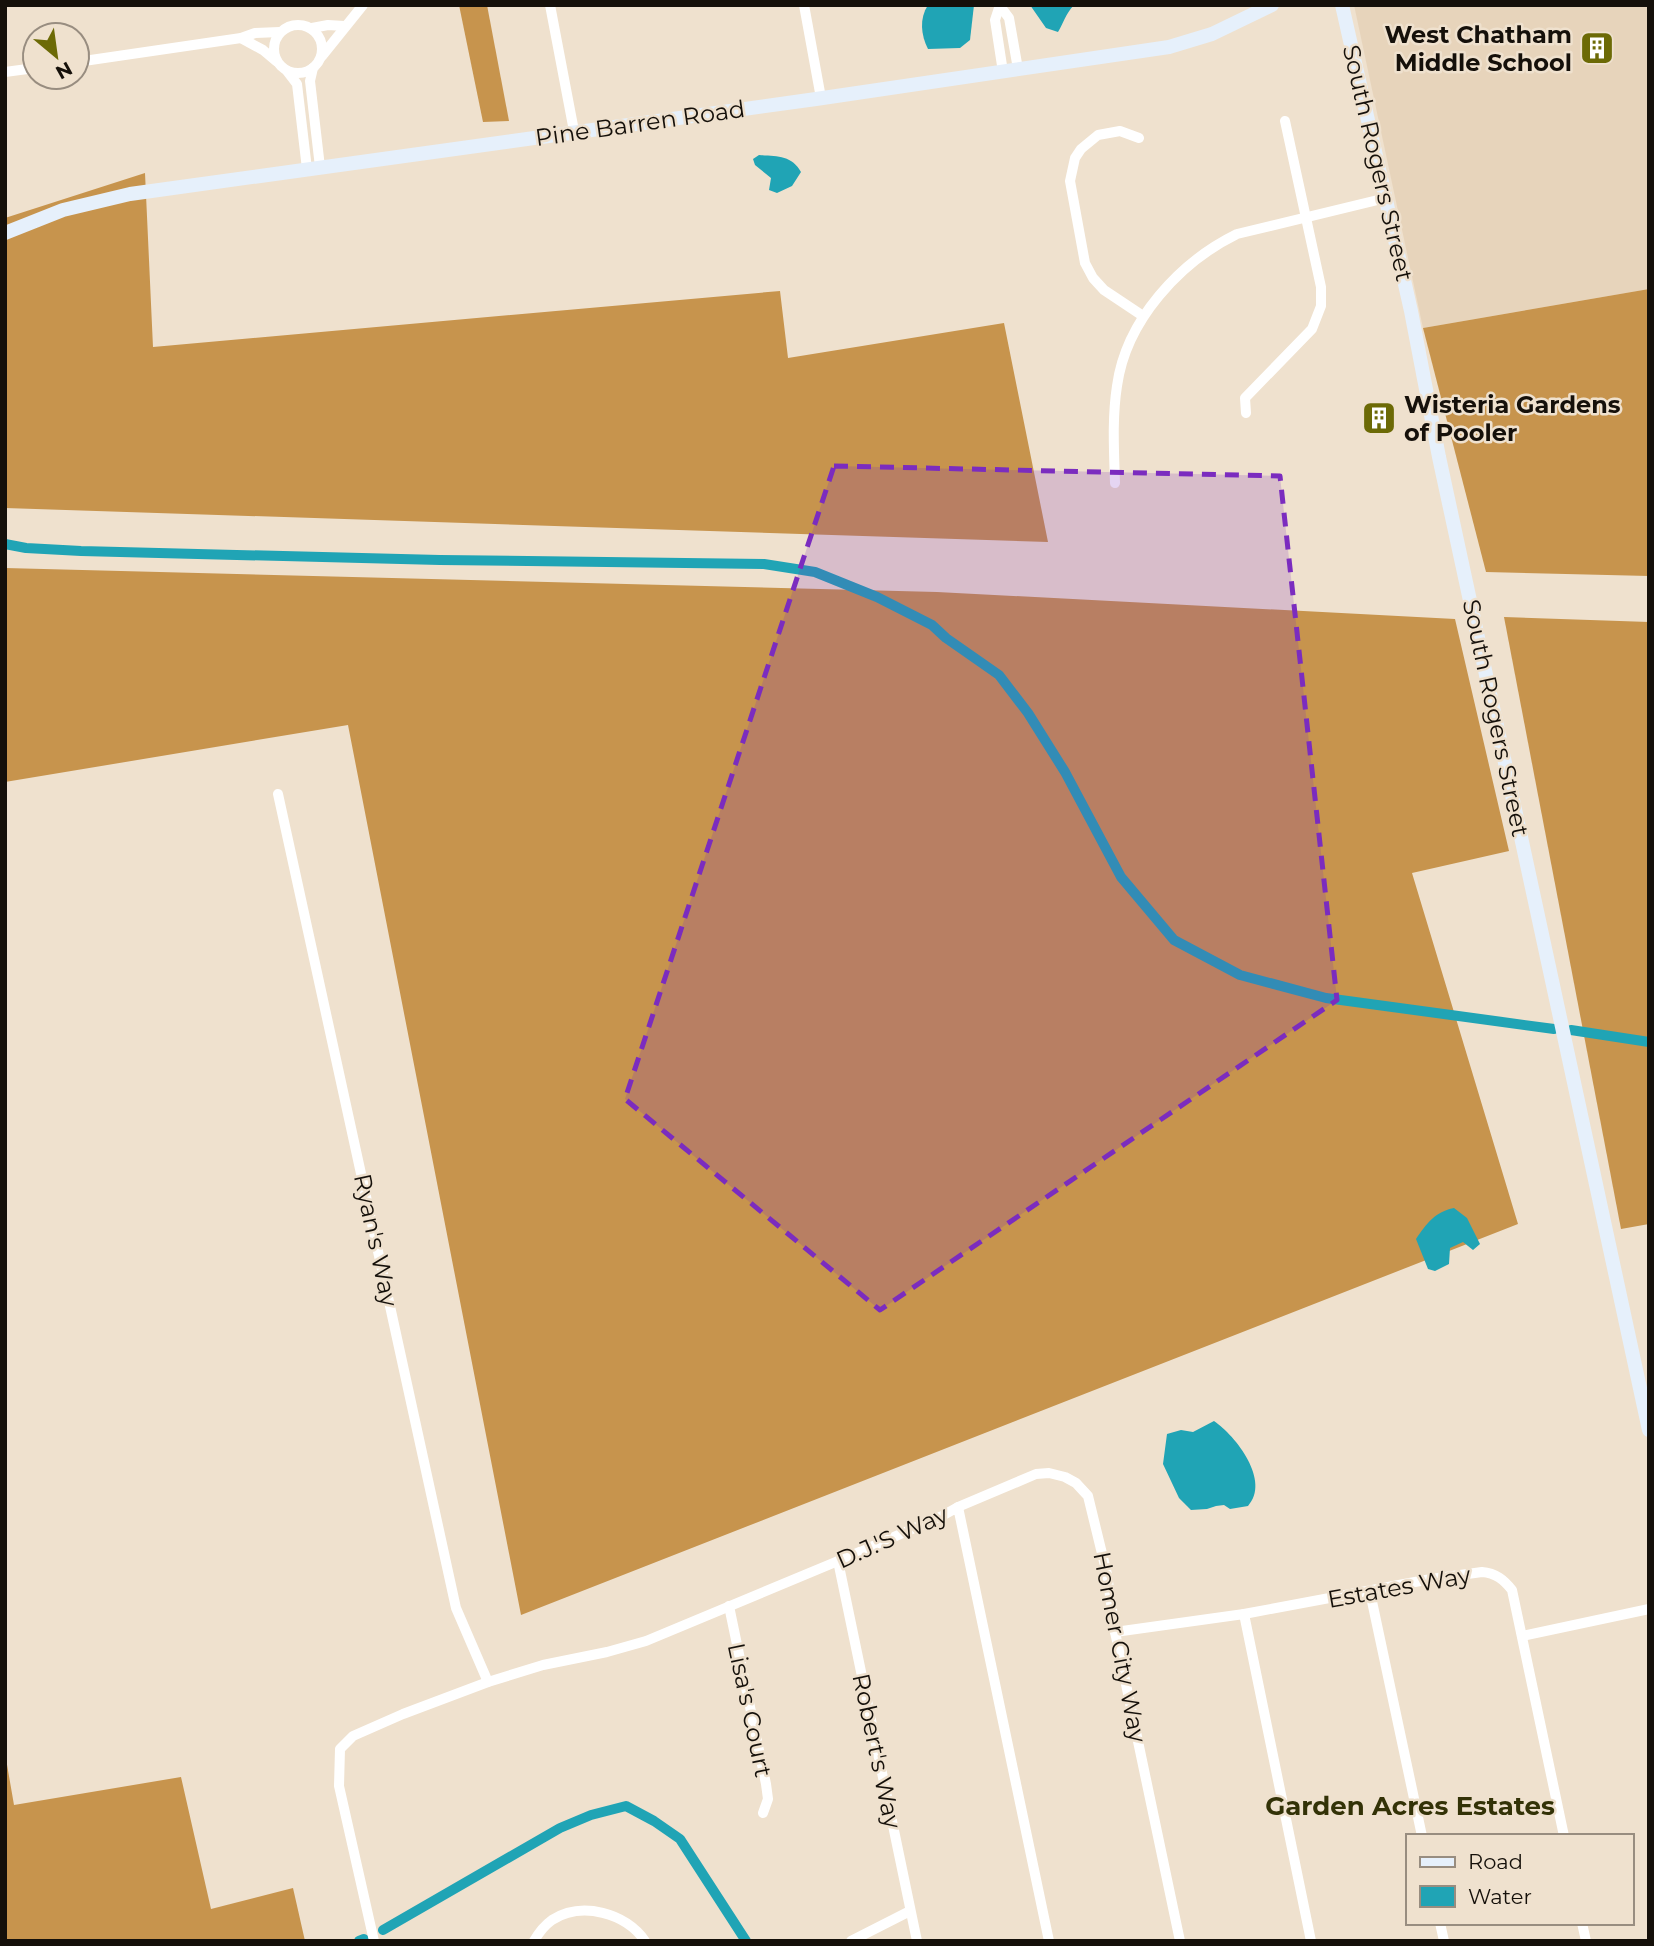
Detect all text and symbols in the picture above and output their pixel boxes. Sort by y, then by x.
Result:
place label: West Chatham Middle School [1385,20,1572,77]
north arrow [21,21,91,91]
building icon: West Chatham Middle School [1578,29,1616,67]
street label: South Rogers Street [1337,42,1419,284]
text: N [52,57,76,84]
street label: Pine Barren Road [533,94,747,152]
place label: Wisteria Gardens of Pooler [1404,390,1621,447]
building icon: Wisteria Gardens of Pooler [1360,399,1398,437]
street label: South Rogers Street [1457,597,1535,839]
street label: Ryan's Way [348,1171,404,1309]
street label: D.J.'S Way [832,1499,952,1575]
street label: Homer City Way [1087,1549,1153,1745]
street label: Estates Way [1325,1560,1473,1614]
street label: Lisa's Court [722,1640,778,1780]
street label: Robert's Way [846,1671,908,1831]
district label: Garden Acres Estates [1265,1790,1555,1822]
legend [1406,1834,1633,1925]
text: Road [1468,1849,1523,1874]
text: Water [1468,1884,1532,1909]

